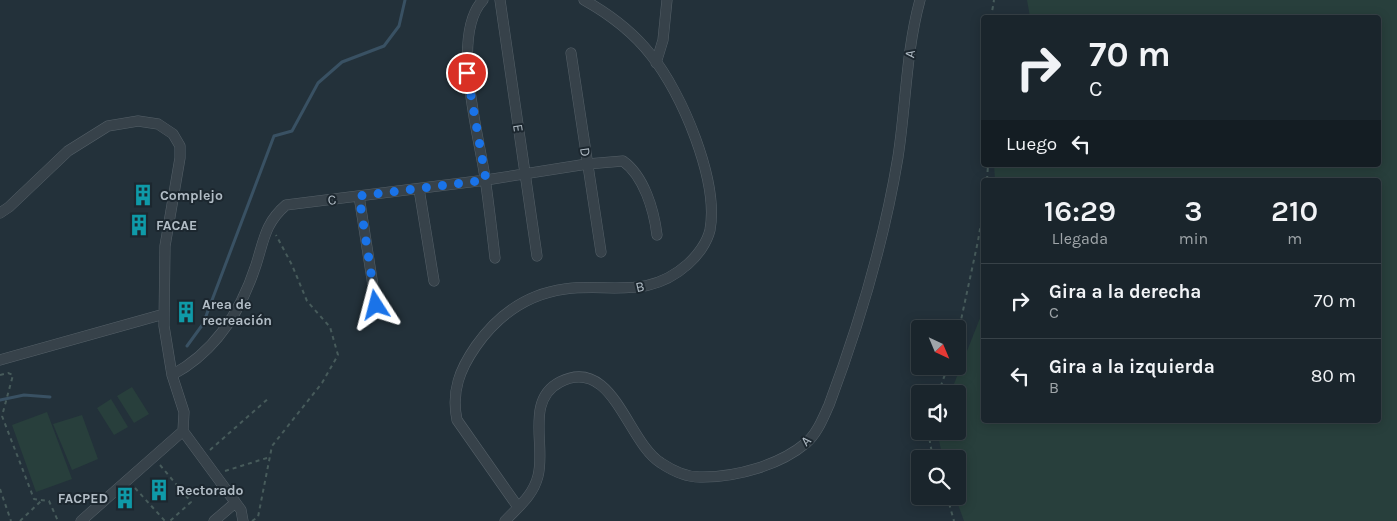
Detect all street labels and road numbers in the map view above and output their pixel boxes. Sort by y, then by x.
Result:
street label: A [901,49,919,59]
street label: E [509,123,527,133]
street label: D [576,146,594,158]
street label: C [327,191,337,209]
street label: B [634,278,646,296]
street label: A [797,432,815,450]

